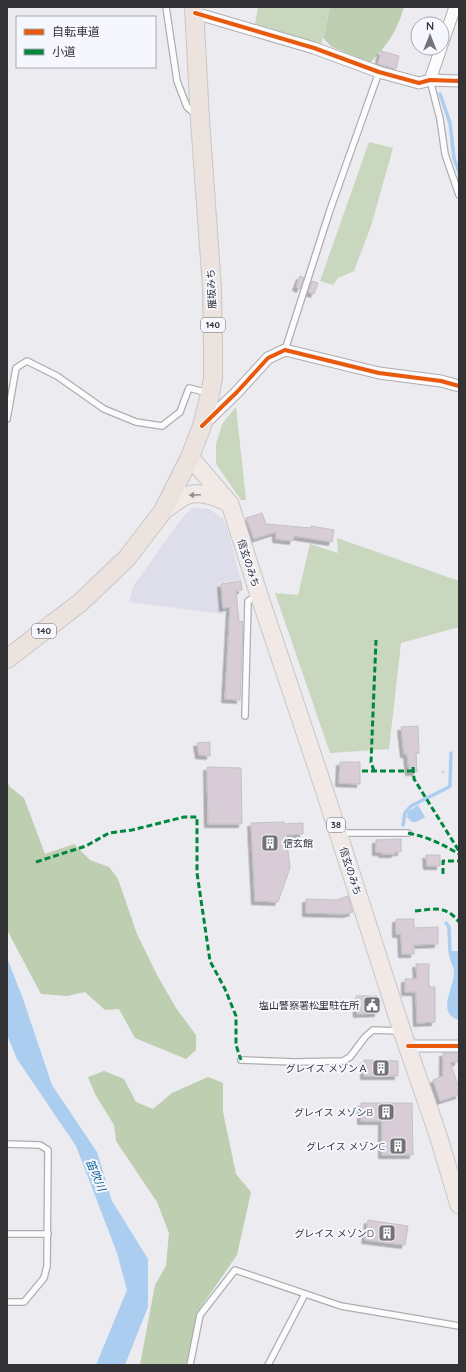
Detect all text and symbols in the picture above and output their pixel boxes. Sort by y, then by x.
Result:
legend [16,16,156,68]
north arrow [410,16,450,56]
text: N [426,19,434,33]
text: 自転車道 [52,24,100,39]
text: 小道 [52,44,76,59]
street label: 雁坂みち [204,269,219,309]
road number: 140 [201,318,225,332]
one-way arrow [189,491,201,498]
street label: 信玄のみち [235,537,262,589]
road number: 140 [32,624,56,638]
road number: 38 [327,818,345,832]
building icon: 信玄館 [260,833,280,853]
place label: 信玄館 [283,837,313,850]
street label: 信玄のみち [337,845,364,897]
public building icon: 塩山警察署松里駐在所 [362,995,382,1015]
place label: 塩山警察署松里駐在所 [259,999,359,1012]
building icon: グレイス メゾンＡ [371,1058,391,1078]
place label: グレイス メゾンＡ [286,1062,368,1075]
building icon: グレイス メゾンB [376,1102,396,1122]
place label: グレイス メゾンB [294,1106,373,1119]
building icon: グレイス メゾンC [388,1136,408,1156]
place label: グレイス メゾンC [306,1140,385,1153]
water label: 笛吹川 [83,1157,109,1194]
building icon: グレイス メゾンD [377,1223,397,1243]
place label: グレイス メゾンD [294,1227,374,1240]

